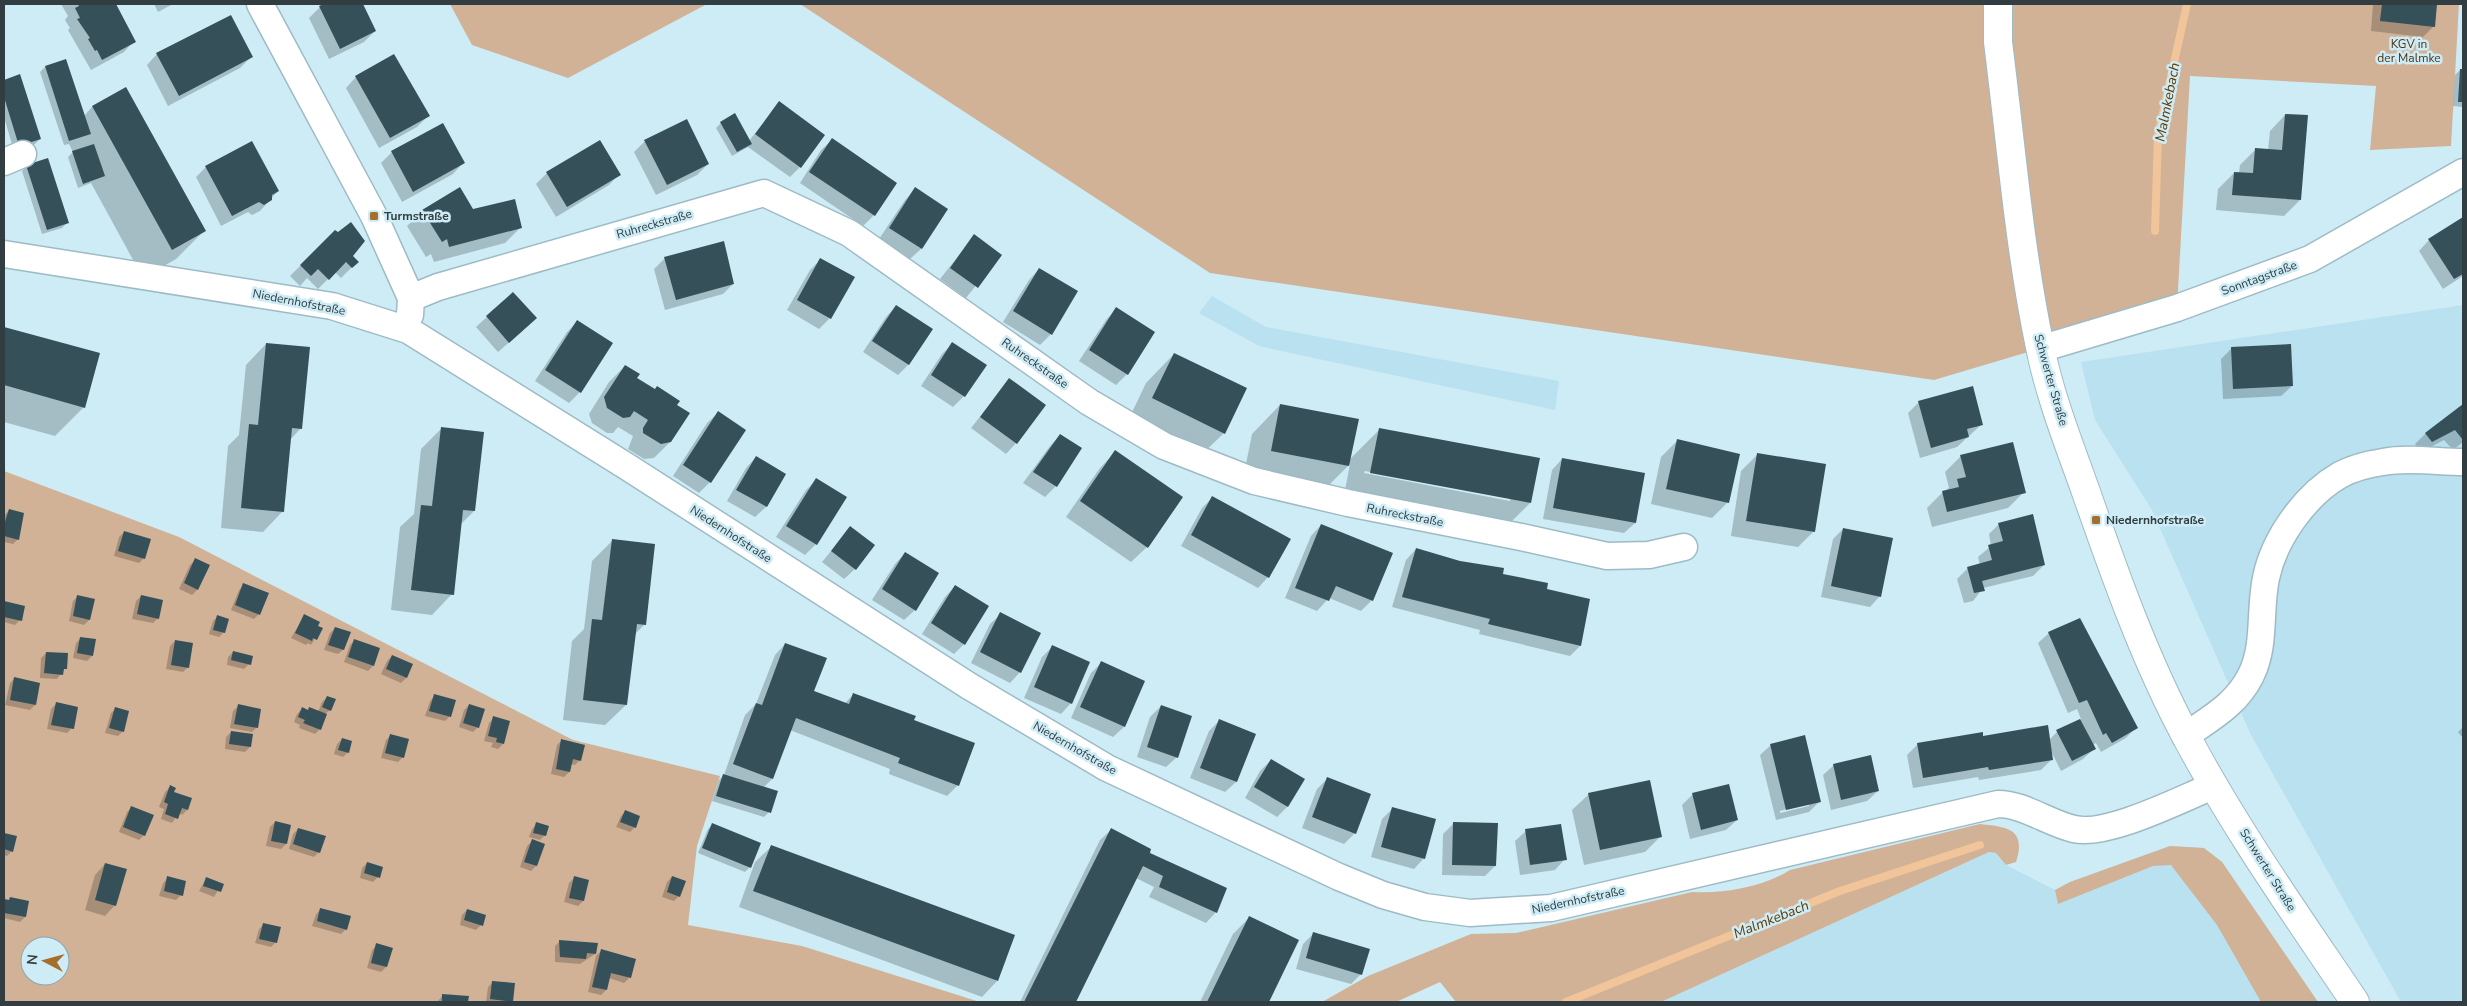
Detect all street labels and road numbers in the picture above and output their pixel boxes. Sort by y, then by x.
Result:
street label: Ruhreckstraße [614,206,694,242]
street label: Sonntagstraße [2219,257,2299,299]
street label: Niedernhofstraße [251,285,347,319]
street label: Schwerter Straße [2030,332,2072,428]
street label: Ruhreckstraße [999,334,1071,392]
street label: Ruhreckstraße [1365,500,1445,530]
street label: Niedernhofstraße [687,502,775,566]
street label: Niedernhofstraße [1030,718,1120,778]
street label: Schwerter Straße [2236,826,2300,914]
street label: Niedernhofstraße [1530,882,1626,918]

